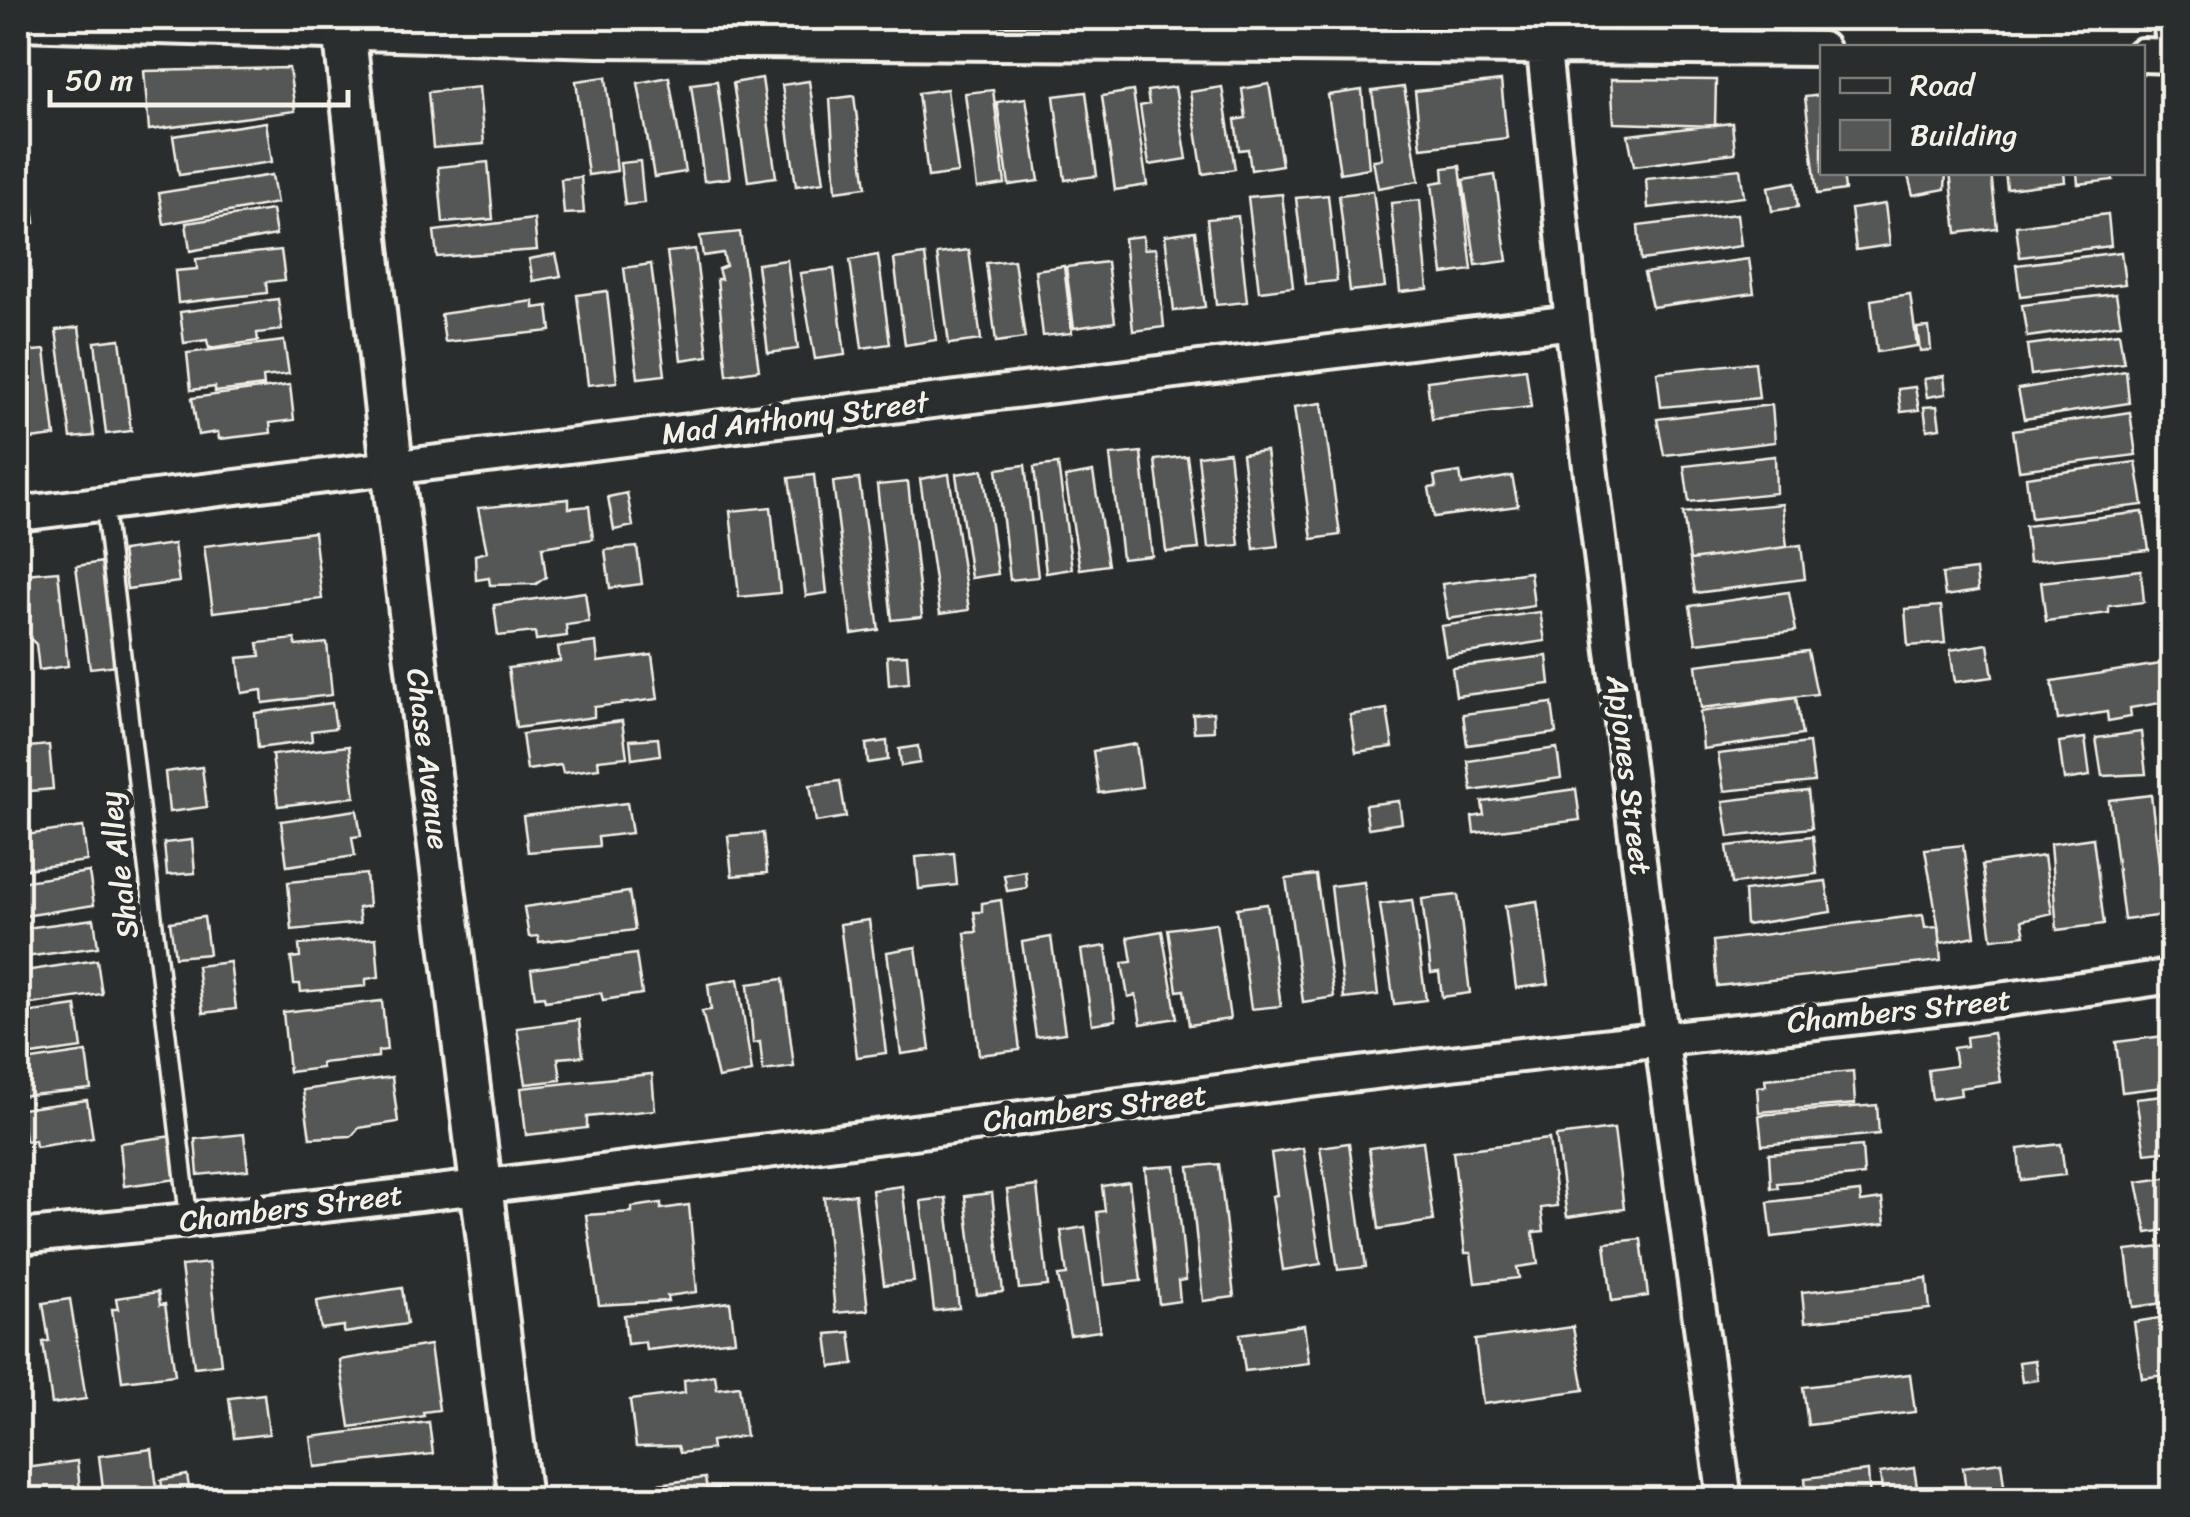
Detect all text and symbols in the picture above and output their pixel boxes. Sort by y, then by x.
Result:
scale bar [50,45,348,107]
legend [1820,45,2145,175]
text: 50 m [65,53,133,107]
text: Road [1910,58,1977,112]
text: Building [1910,108,2017,162]
street label: Mad Anthony Street [658,375,933,461]
street label: Chase Avenue [390,665,466,853]
street label: Apjones Street [1590,671,1668,878]
street label: Shale Alley [83,788,155,942]
street label: Chambers Street [1784,972,2014,1050]
street label: Chambers Street [980,1067,1210,1149]
street label: Chambers Street [176,1167,406,1249]

